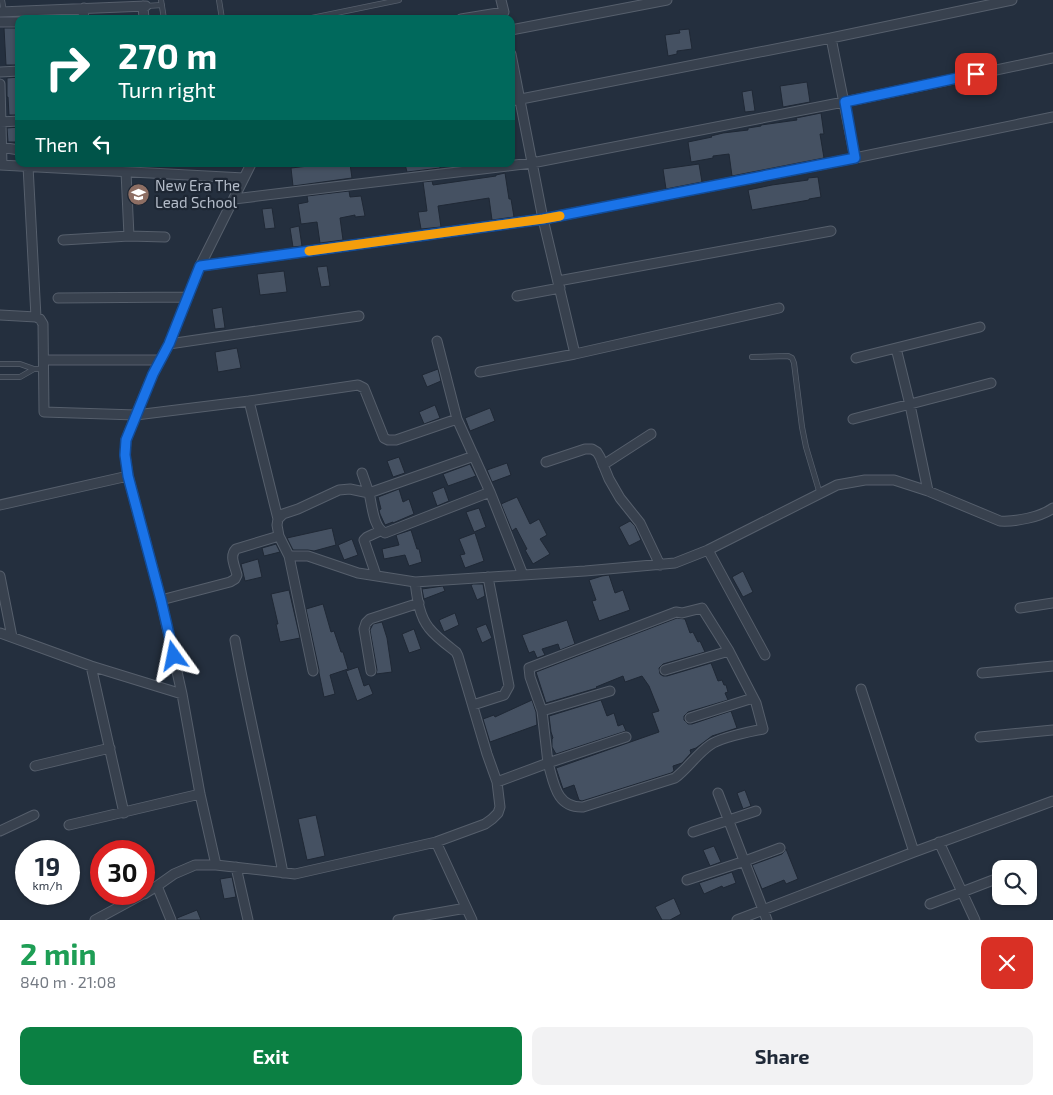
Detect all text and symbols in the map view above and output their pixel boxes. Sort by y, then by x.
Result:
text: 270 m [118,34,217,76]
icon: right [35,35,100,100]
pin [955,53,997,95]
icon: arrive [962,60,990,88]
text: Turn right [118,76,216,102]
icon: left [88,130,116,158]
text: Then [35,133,78,156]
place label: New Era The Lead School [155,176,240,211]
school or university icon: New Era The Lead School [127,182,151,206]
position arrow [147,629,199,681]
speed limit sign: 30 [90,840,155,905]
text: 19 [35,851,60,881]
map controls [992,860,1037,905]
button: search [992,860,1037,905]
text: km/h [33,878,62,892]
text: 2 min [20,935,97,971]
button: close [981,937,1033,989]
text: 840 m · 21:08 [20,972,116,991]
button: Exit [20,1027,522,1085]
button: Share [532,1027,1033,1085]

